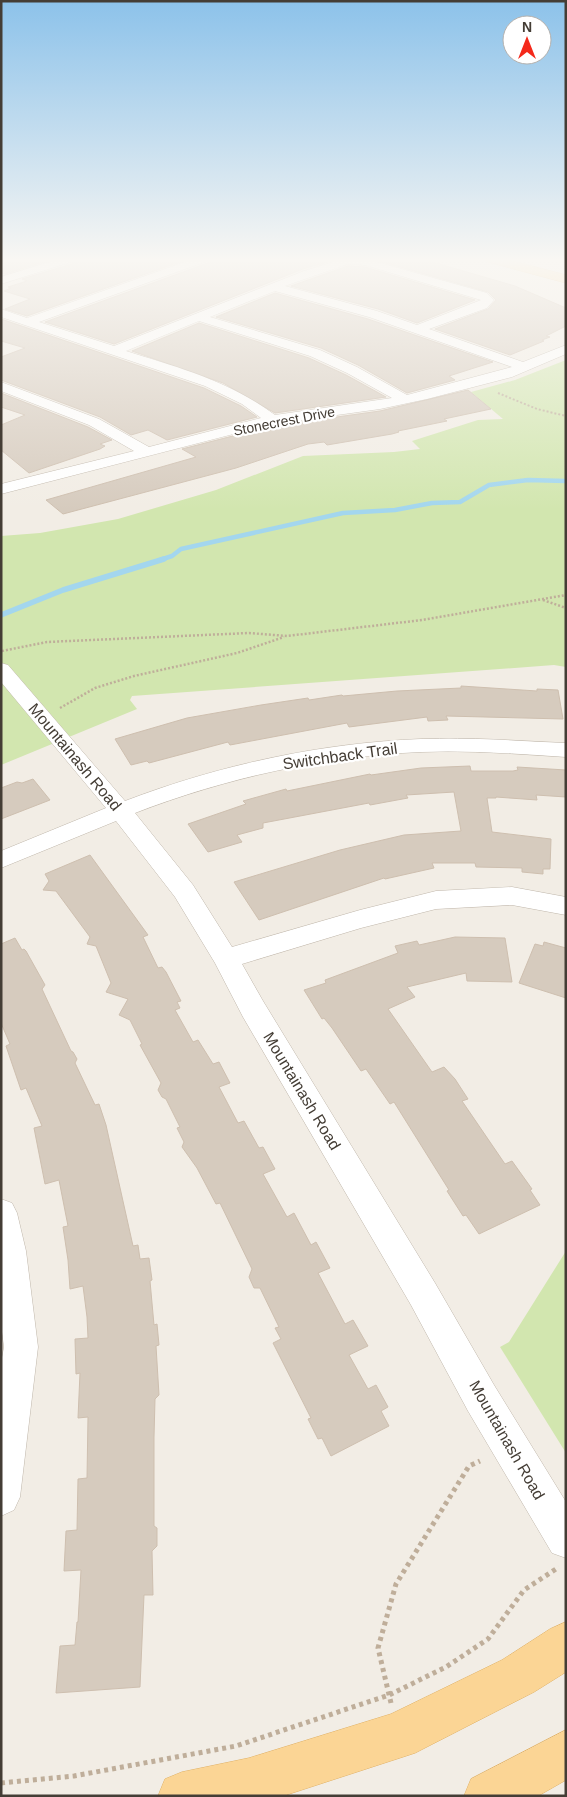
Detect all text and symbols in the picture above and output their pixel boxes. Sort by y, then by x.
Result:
north arrow [502,15,552,65]
text: N [522,19,532,35]
street label: Stonecrest Drive [232,403,337,439]
street label: Mountainash Road [25,700,125,814]
street label: Switchback Trail [282,740,398,772]
street label: Mountainash Road [260,1029,344,1153]
street label: Mountainash Road [466,1378,548,1502]

